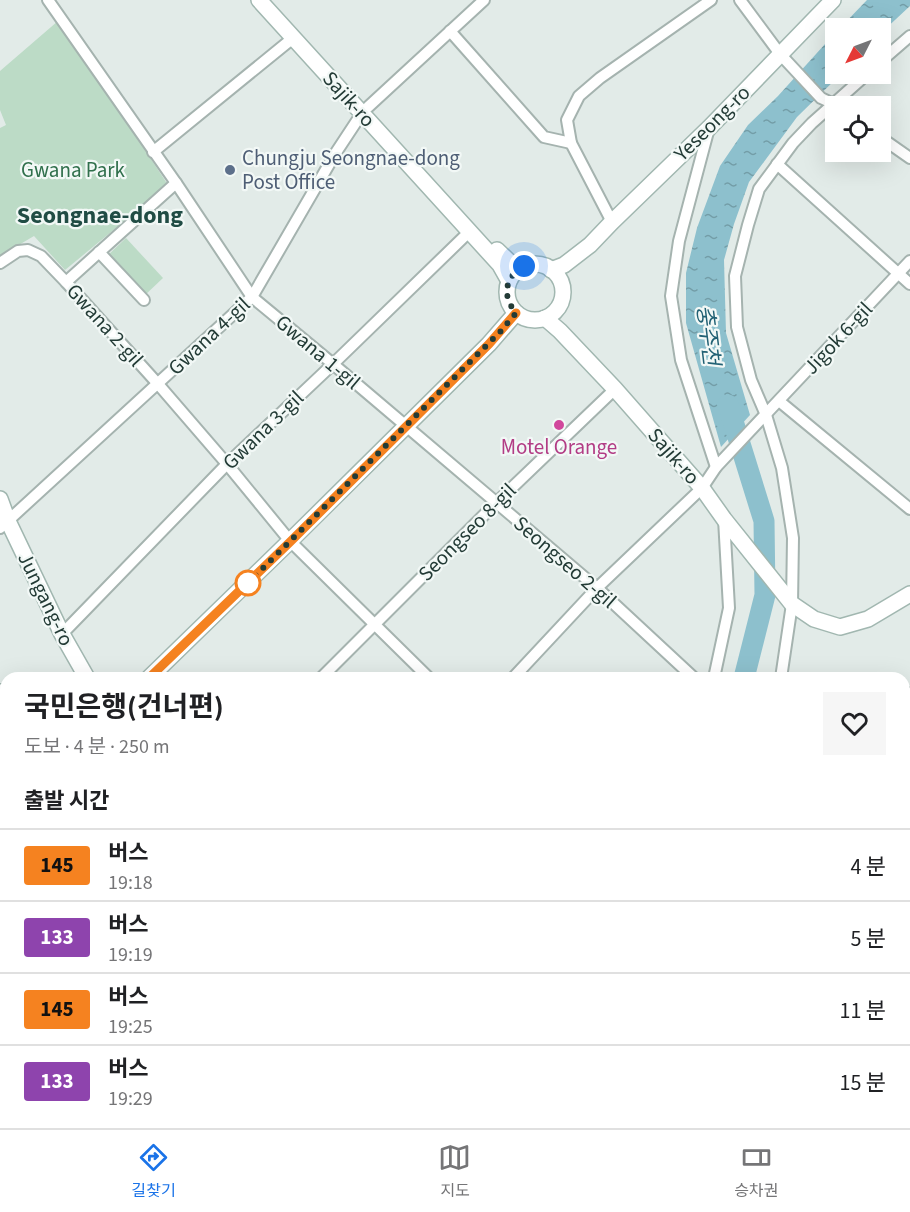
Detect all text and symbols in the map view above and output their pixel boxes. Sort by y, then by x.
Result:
north arrow [825,18,891,84]
map controls [825,18,891,162]
street label: Sajik-ro [316,64,382,134]
street label: Yeseong-ro [666,78,757,169]
button: locate [825,96,891,162]
place label: Chungju Seongnae-dong Post Office [242,143,460,197]
park label: Gwana Park [21,155,126,185]
marker: Chungju Seongnae-dong Post Office [223,163,237,177]
district label: Seongnae-dong [17,198,183,233]
your location [509,251,539,281]
street label: Gwana 2-gil [59,277,151,373]
street label: Gwana 4-gil [161,290,257,382]
street label: Jigok 6-gil [796,295,880,381]
water label: 충주천 [688,303,728,370]
street label: Gwana 1-gil [269,307,367,397]
street label: Gwana 3-gil [216,384,310,476]
marker: Motel Orange [552,418,566,432]
street label: Sajik-ro [641,421,707,491]
place label: Motel Orange [501,432,617,462]
street label: Seongseo 8-gil [411,476,523,588]
street label: Seongseo 2-gil [507,509,623,615]
street label: Jungang-ro [10,547,82,651]
unlabelled marker [235,570,261,596]
text: 국민은행(건너편) [24,687,224,727]
button: heart [823,692,886,755]
text: 도보 · 4 분 · 250 m [24,733,170,761]
text: 출발 시간 [24,785,109,817]
text: 버스 [108,837,148,869]
text: 145 [40,850,74,880]
text: 4 분 [850,851,886,883]
text: 19:18 [108,869,153,897]
text: 버스 [108,909,148,941]
text: 133 [40,922,74,952]
text: 5 분 [850,923,886,955]
text: 19:19 [108,941,153,969]
text: 버스 [108,981,148,1013]
text: 145 [40,994,74,1024]
text: 11 분 [839,995,886,1027]
text: 19:25 [108,1013,153,1041]
text: 버스 [108,1053,148,1085]
text: 133 [40,1066,74,1096]
text: 15 분 [839,1067,886,1099]
text: 19:29 [108,1085,153,1113]
tab: 길찾기 [131,1141,176,1202]
tab: 지도 [438,1141,471,1202]
tab: 승차권 [734,1141,779,1202]

